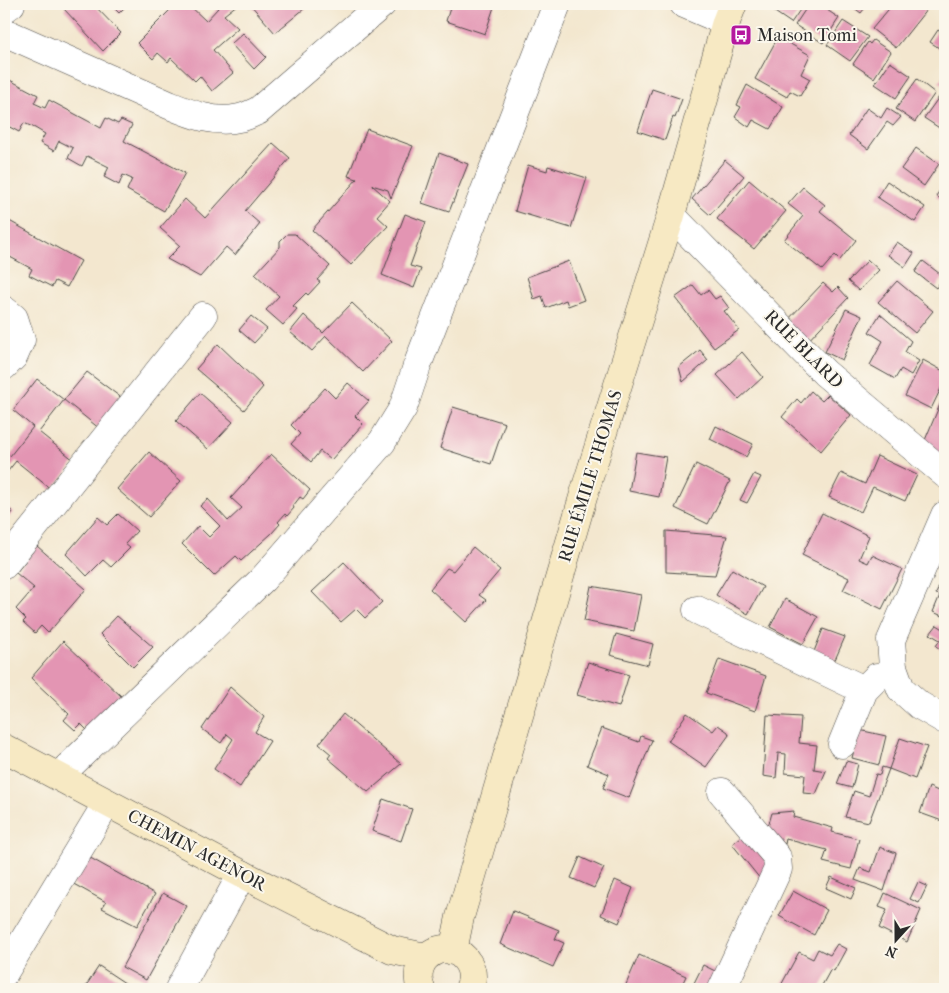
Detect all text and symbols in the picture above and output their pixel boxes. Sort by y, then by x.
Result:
bus stop icon: Maison Tomi [729,23,753,47]
place label: Maison Tomi [757,25,858,46]
street label: RUE BLARD [760,306,847,393]
street label: RUE ÉMILE THOMAS [553,387,627,565]
street label: CHEMIN AGENOR [124,805,270,896]
north arrow [872,916,922,966]
text: N [883,942,900,962]

